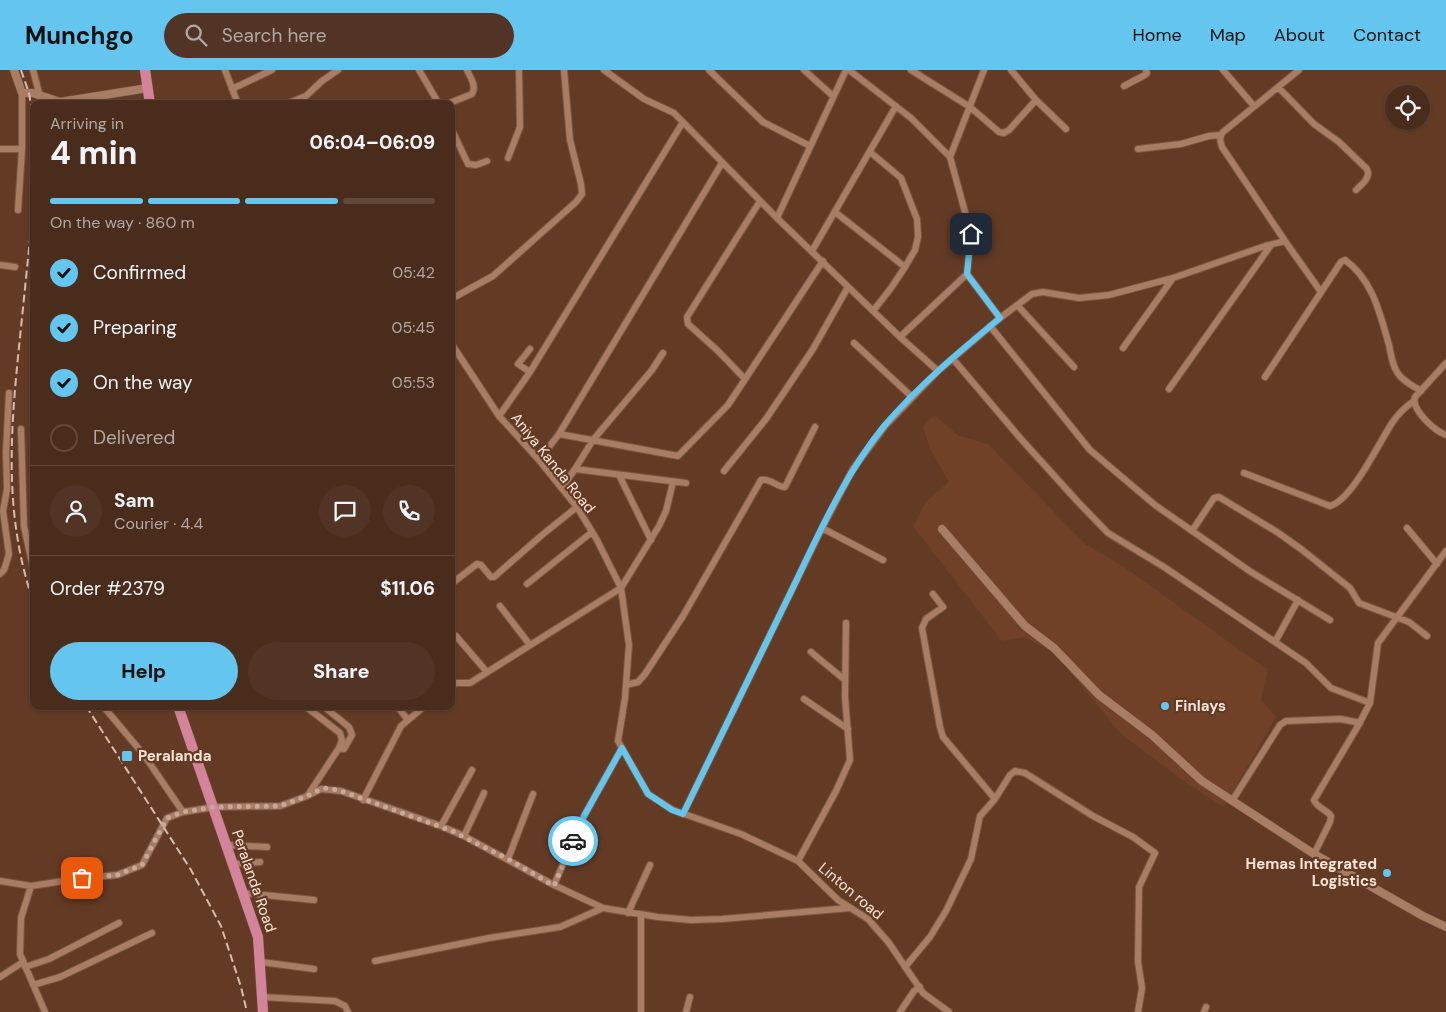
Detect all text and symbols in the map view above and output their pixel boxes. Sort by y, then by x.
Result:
search box [164,13,514,58]
text: Munchgo [25,20,134,51]
icon: search [182,21,210,49]
text: Search here [222,23,327,48]
text: Home [1132,23,1182,47]
text: Map [1210,23,1246,47]
text: About [1274,23,1325,47]
text: Contact [1353,23,1421,47]
map controls [1385,85,1430,130]
button: locate [1385,85,1430,130]
text: Arriving in [50,113,124,134]
text: 06:04–06:09 [310,130,435,155]
text: 4 min [50,132,137,174]
text: On the way · 860 m [50,212,195,233]
pin [950,213,992,255]
icon: home [957,220,985,248]
icon: check [50,259,78,287]
text: Confirmed [93,260,186,285]
text: 05:42 [392,262,435,283]
icon: check [50,314,78,342]
text: Preparing [93,315,177,340]
text: 05:45 [392,317,435,338]
icon: check [50,369,78,397]
text: On the way [93,370,193,395]
text: 05:53 [392,372,435,393]
street label: Aniya Kanda Road [506,409,600,517]
text: Delivered [93,425,175,450]
button: person [50,485,102,537]
button: chat [319,485,371,537]
button: phone [383,485,435,537]
text: Sam [114,488,155,513]
text: Courier · 4.4 [114,513,203,534]
text: Order #2379 [50,576,165,601]
text: $11.06 [380,576,435,601]
button: Help [50,642,238,700]
button: Share [248,642,435,700]
place label: Finlays [1175,696,1226,716]
marker: Finlays [1159,700,1171,712]
place label: Peralanda [138,746,211,766]
marker: Peralanda [120,749,134,763]
courier [548,816,598,866]
street label: Peralanda Road [227,827,281,935]
icon: car [559,827,587,855]
place label: Hemas Integrated Logistics [1245,854,1377,891]
pin [61,857,103,899]
street label: Linton road [814,858,888,924]
icon: bag [68,864,96,892]
marker: Hemas Integrated Logistics [1381,867,1393,879]

